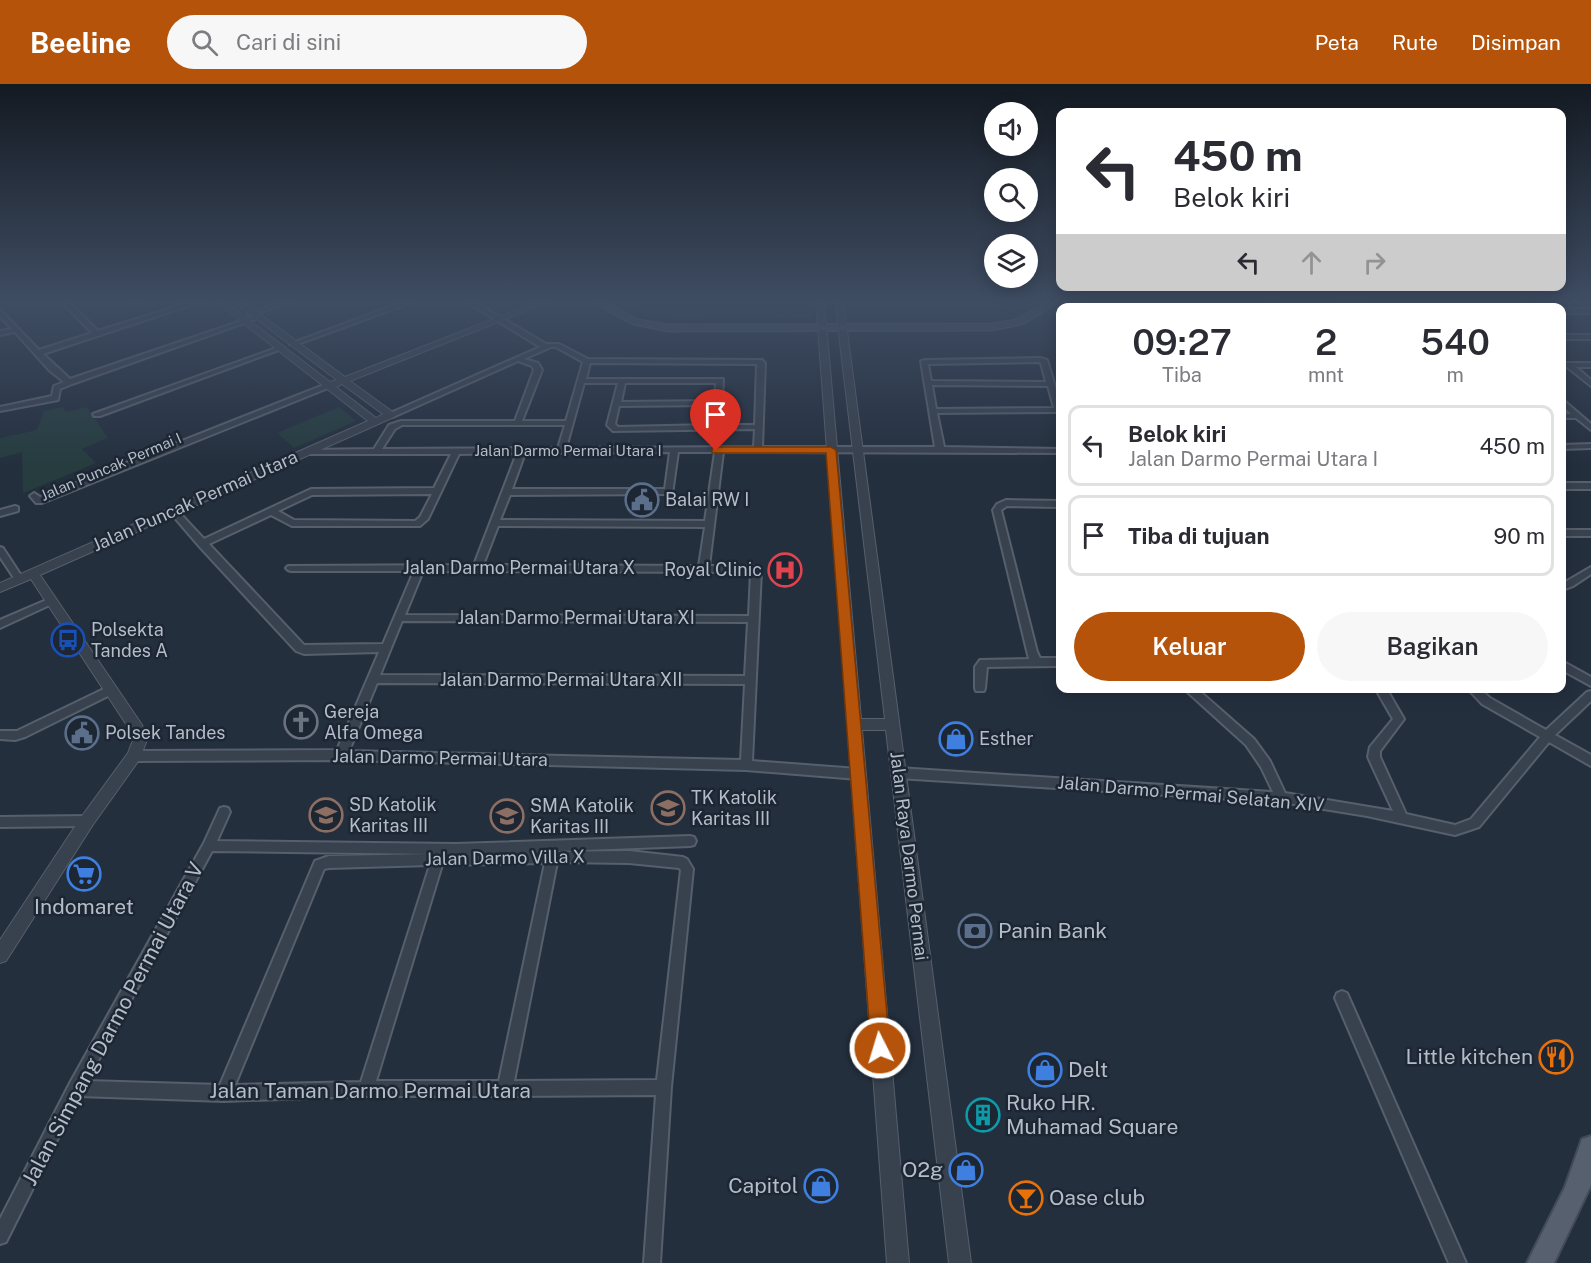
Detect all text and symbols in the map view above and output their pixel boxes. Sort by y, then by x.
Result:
search box [167,15,587,69]
text: Beeline [30,26,131,59]
icon: search [188,26,221,59]
text: Cari di sini [236,29,341,55]
text: Peta [1315,30,1359,55]
text: Rute [1392,30,1438,55]
text: Disimpan [1471,30,1561,55]
map controls [984,102,1038,288]
button: sound [984,102,1038,156]
text: 450 m [1173,131,1303,180]
icon: left [1074,132,1152,210]
button: search [984,168,1038,222]
text: Belok kiri [1173,181,1290,213]
button: layers [984,234,1038,288]
icon: left [1232,246,1265,279]
icon: ahead [1295,246,1328,279]
icon: right [1358,246,1391,279]
text: 09:27 [1132,321,1232,363]
text: 2 [1315,321,1337,363]
text: 540 [1420,321,1490,363]
text: Tiba [1162,363,1202,387]
text: mnt [1308,363,1344,387]
text: m [1446,363,1464,387]
pin [690,389,741,451]
icon: arrive [699,398,732,431]
text: Belok kiri [1128,421,1226,447]
street label: Jalan Puncak Permai I [38,429,184,504]
icon: left [1077,429,1110,462]
text: 450 m [1479,433,1545,459]
street label: Jalan Darmo Permai Utara I [474,442,662,459]
street label: Jalan Puncak Permai Utara [89,446,301,555]
text: Jalan Darmo Permai Utara I [1128,447,1378,471]
public building icon: Balai RW I [624,482,660,518]
place label: Balai RW I [665,489,749,510]
icon: arrive [1077,519,1110,552]
text: Tiba di tujuan [1128,523,1269,549]
text: 90 m [1494,523,1545,549]
hospital icon: Royal Clinic [767,552,803,588]
street label: Jalan Darmo Permai Utara X [403,557,635,578]
place label: Royal Clinic [664,559,762,580]
street label: Jalan Darmo Permai Utara XI [457,607,695,628]
button: Keluar [1074,612,1305,681]
button: Bagikan [1317,612,1548,681]
place label: Polsekta Tandes A [91,619,168,661]
bus stop icon: Polsekta Tandes A [50,622,86,658]
street label: Jalan Darmo Permai Utara XII [440,669,682,690]
place label: Gereja Alfa Omega [324,701,423,743]
church icon: Gereja Alfa Omega [283,704,319,740]
public building icon: Polsek Tandes [64,715,100,751]
shop icon: Esther [938,721,974,757]
place label: Polsek Tandes [105,722,225,743]
place label: Esther [979,728,1034,749]
street label: Jalan Darmo Permai Utara [332,745,548,770]
street label: Jalan Raya Darmo Permai [886,750,933,962]
street label: Jalan Darmo Permai Selatan XIV [1057,771,1325,816]
place label: TK Katolik Karitas III [691,787,777,829]
school or university icon: TK Katolik Karitas III [650,790,686,826]
place label: SD Katolik Karitas III [349,794,437,836]
place label: SMA Katolik Karitas III [530,795,634,837]
school or university icon: SD Katolik Karitas III [308,797,344,833]
school or university icon: SMA Katolik Karitas III [489,798,525,834]
street label: Jalan Darmo Villa X [425,846,585,869]
supermarket icon: Indomaret [66,856,102,892]
street label: Jalan Simpang Darmo Permai Utara V [16,858,209,1190]
place label: Indomaret [34,894,134,919]
bank icon: Panin Bank [957,913,993,949]
place label: Panin Bank [998,918,1107,943]
position arrow [848,1016,912,1080]
restaurant icon: Little kitchen [1538,1039,1574,1075]
place label: Little kitchen [1405,1044,1533,1069]
shop icon: Delt [1027,1052,1063,1088]
place label: Delt [1068,1057,1108,1082]
street label: Jalan Taman Darmo Permai Utara [209,1078,531,1103]
place label: Ruko HR. Muhamad Square [1006,1090,1178,1139]
building icon: Ruko HR. Muhamad Square [965,1097,1001,1133]
shop icon: O2g [948,1152,984,1188]
place label: O2g [902,1157,943,1182]
shop icon: Capitol [803,1168,839,1204]
place label: Capitol [728,1173,798,1198]
bar icon: Oase club [1008,1180,1044,1216]
place label: Oase club [1049,1185,1145,1210]

